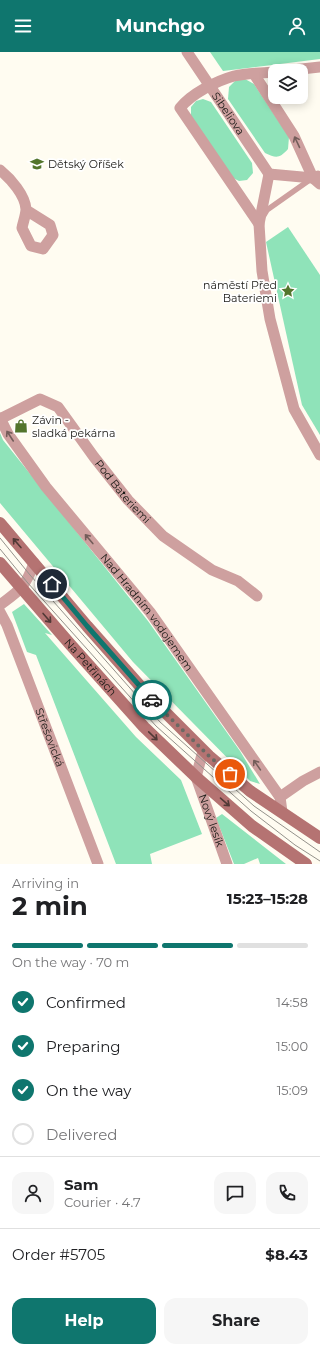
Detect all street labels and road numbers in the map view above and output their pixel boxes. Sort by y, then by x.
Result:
street label: Sibeliova [209,89,248,138]
street label: Pod Bateriemi [92,457,154,526]
street label: Nad Hradním vodojemem [97,551,196,674]
street label: Na Petřinách [61,636,120,699]
street label: Střešovická [32,706,67,769]
street label: Nový lesík [196,792,227,849]

